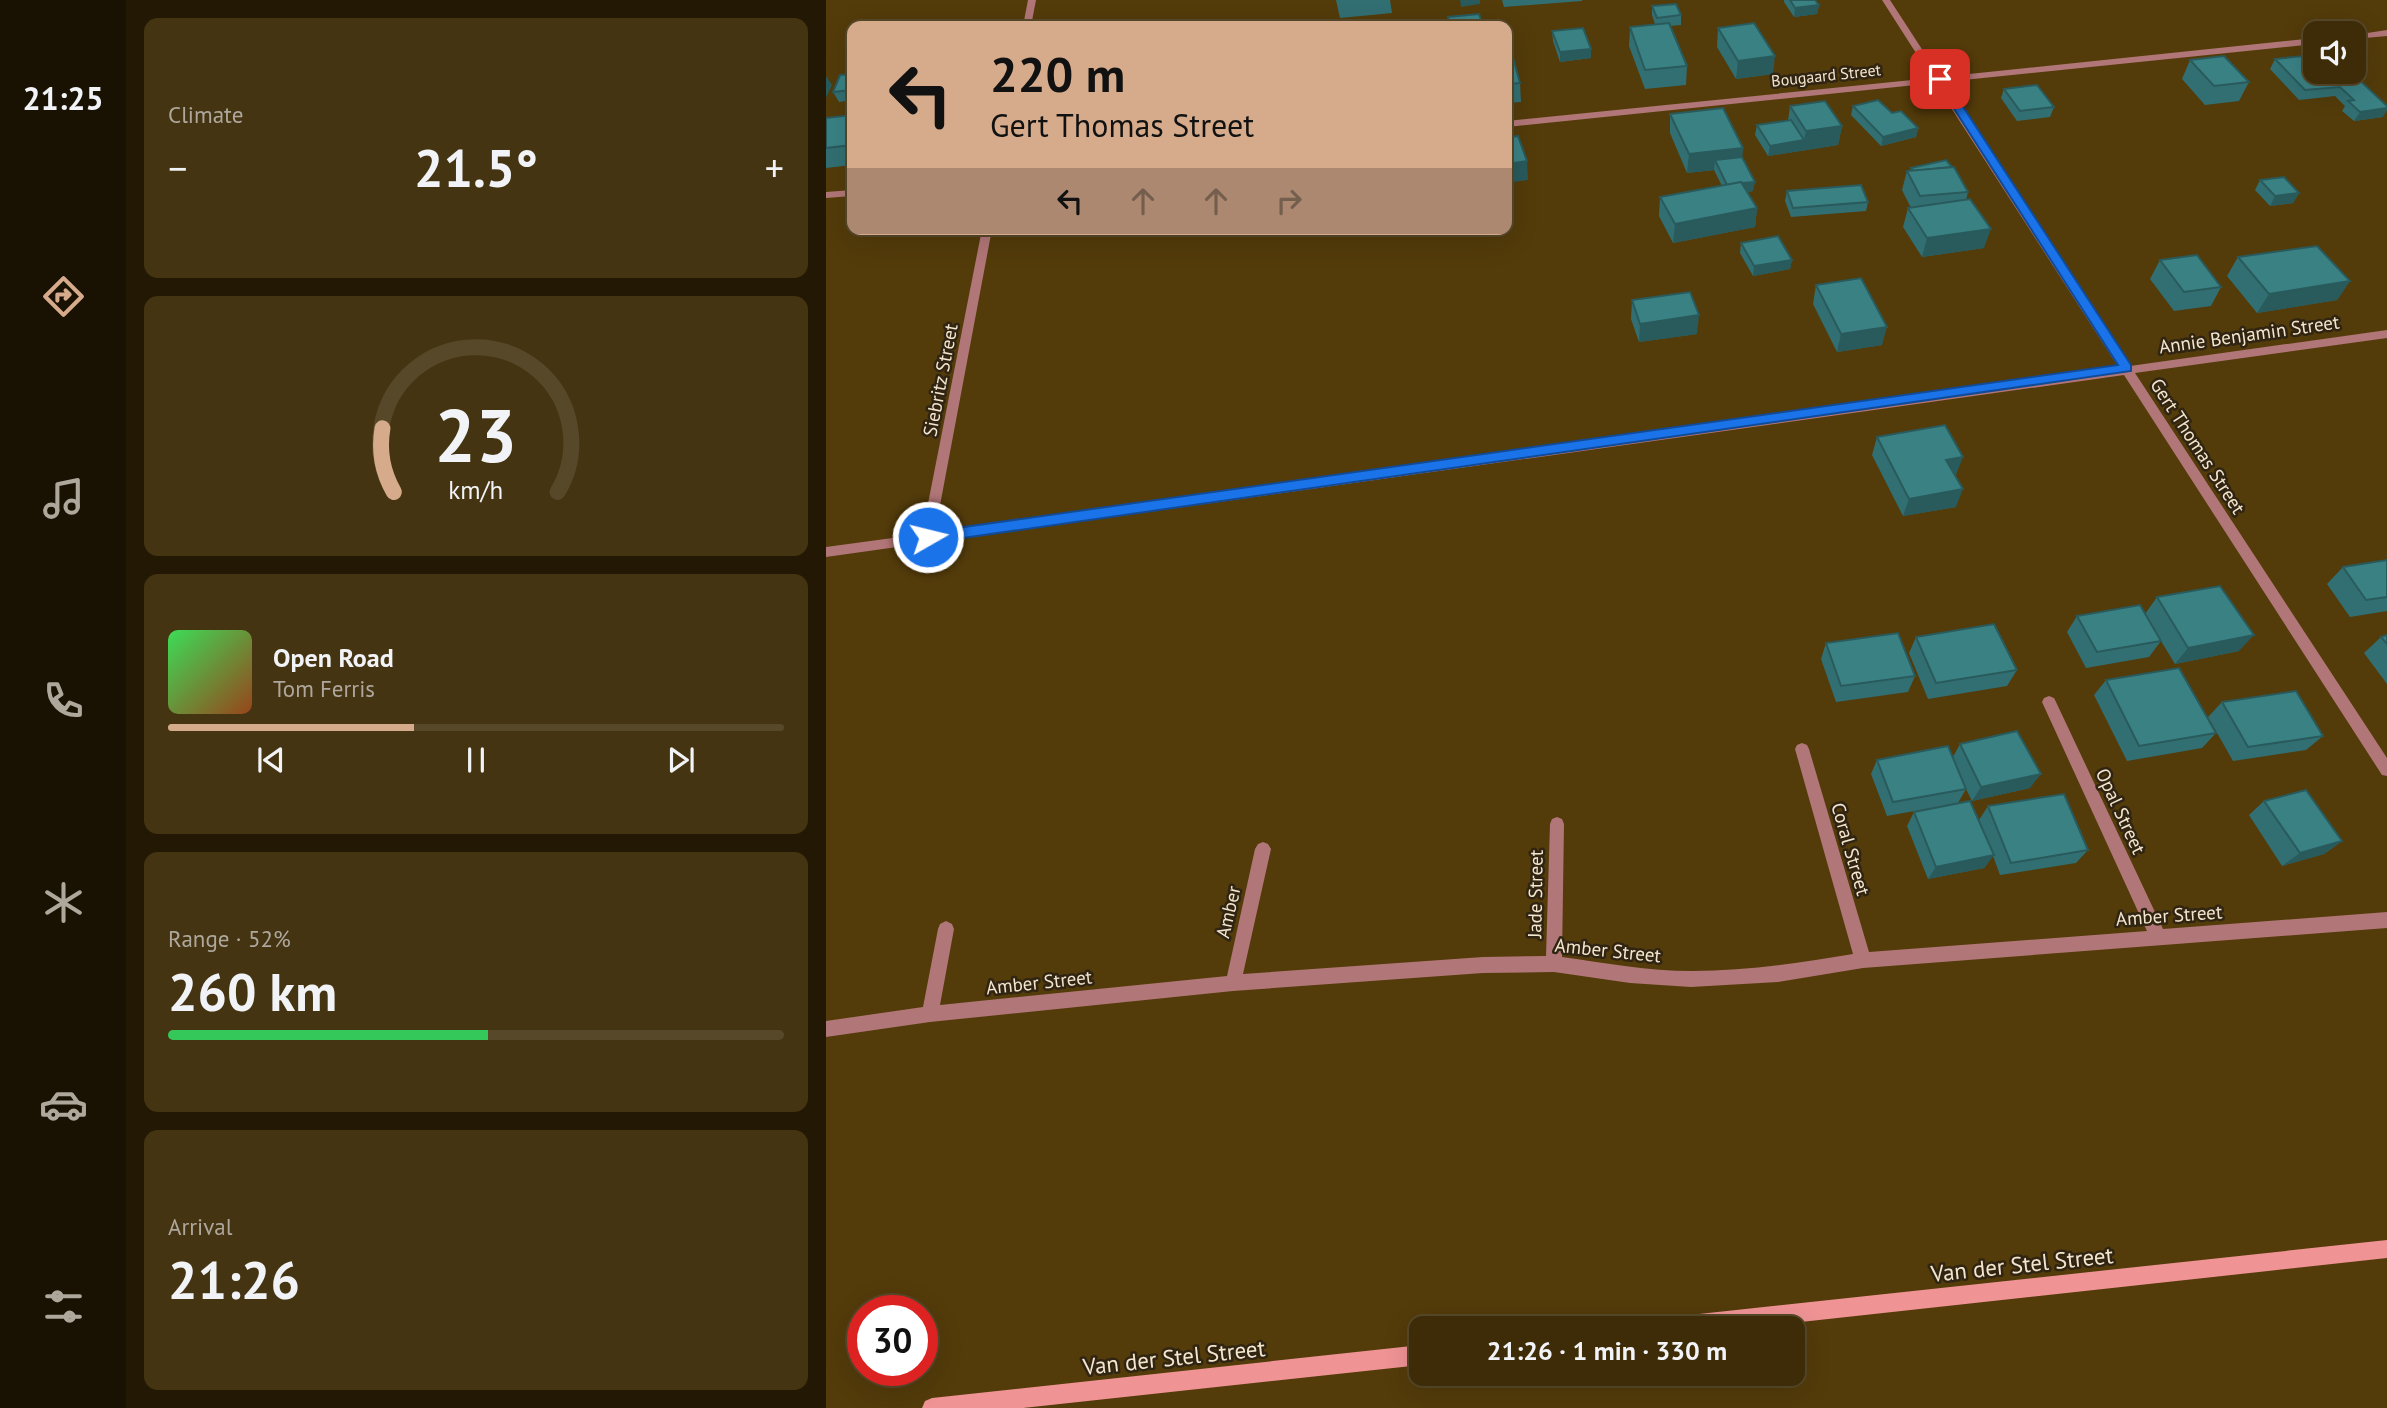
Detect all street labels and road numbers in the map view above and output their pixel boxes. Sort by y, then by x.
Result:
street label: Bougaard Street [1770,59,1882,91]
street label: Annie Benjamin Street [2157,309,2341,359]
street label: Siebritz Street [917,321,963,439]
street label: Gert Thomas Street [2145,374,2251,519]
street label: Opal Street [2091,764,2152,858]
street label: Coral Street [1826,800,1876,899]
street label: Jade Street [1522,849,1548,939]
street label: Amber [1210,883,1246,940]
street label: Amber Street [2115,899,2224,931]
street label: Amber Street [1554,932,1663,968]
street label: Amber Street [985,964,1094,1000]
street label: Van der Stel Street [1928,1240,2115,1288]
street label: Van der Stel Street [1080,1333,1267,1381]

